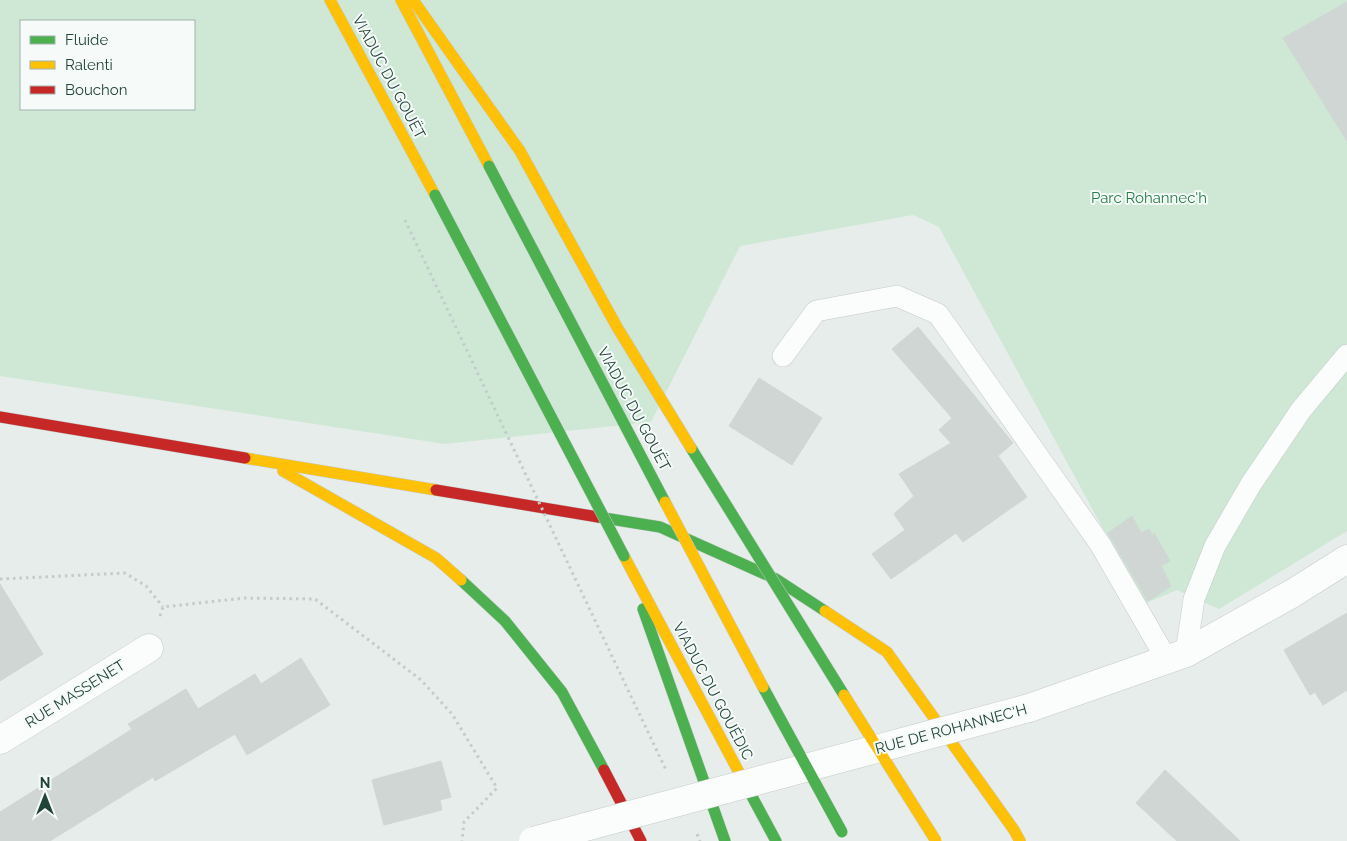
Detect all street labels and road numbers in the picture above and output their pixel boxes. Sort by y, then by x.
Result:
street label: VIADUC DU GOUËT [349,12,430,142]
street label: VIADUC DU GOUËT [594,344,675,474]
street label: VIADUC DU GOUÉDIC [669,619,757,763]
street label: RUE MASSENET [22,656,128,732]
street label: RUE DE ROHANNEC'H [873,700,1029,758]

